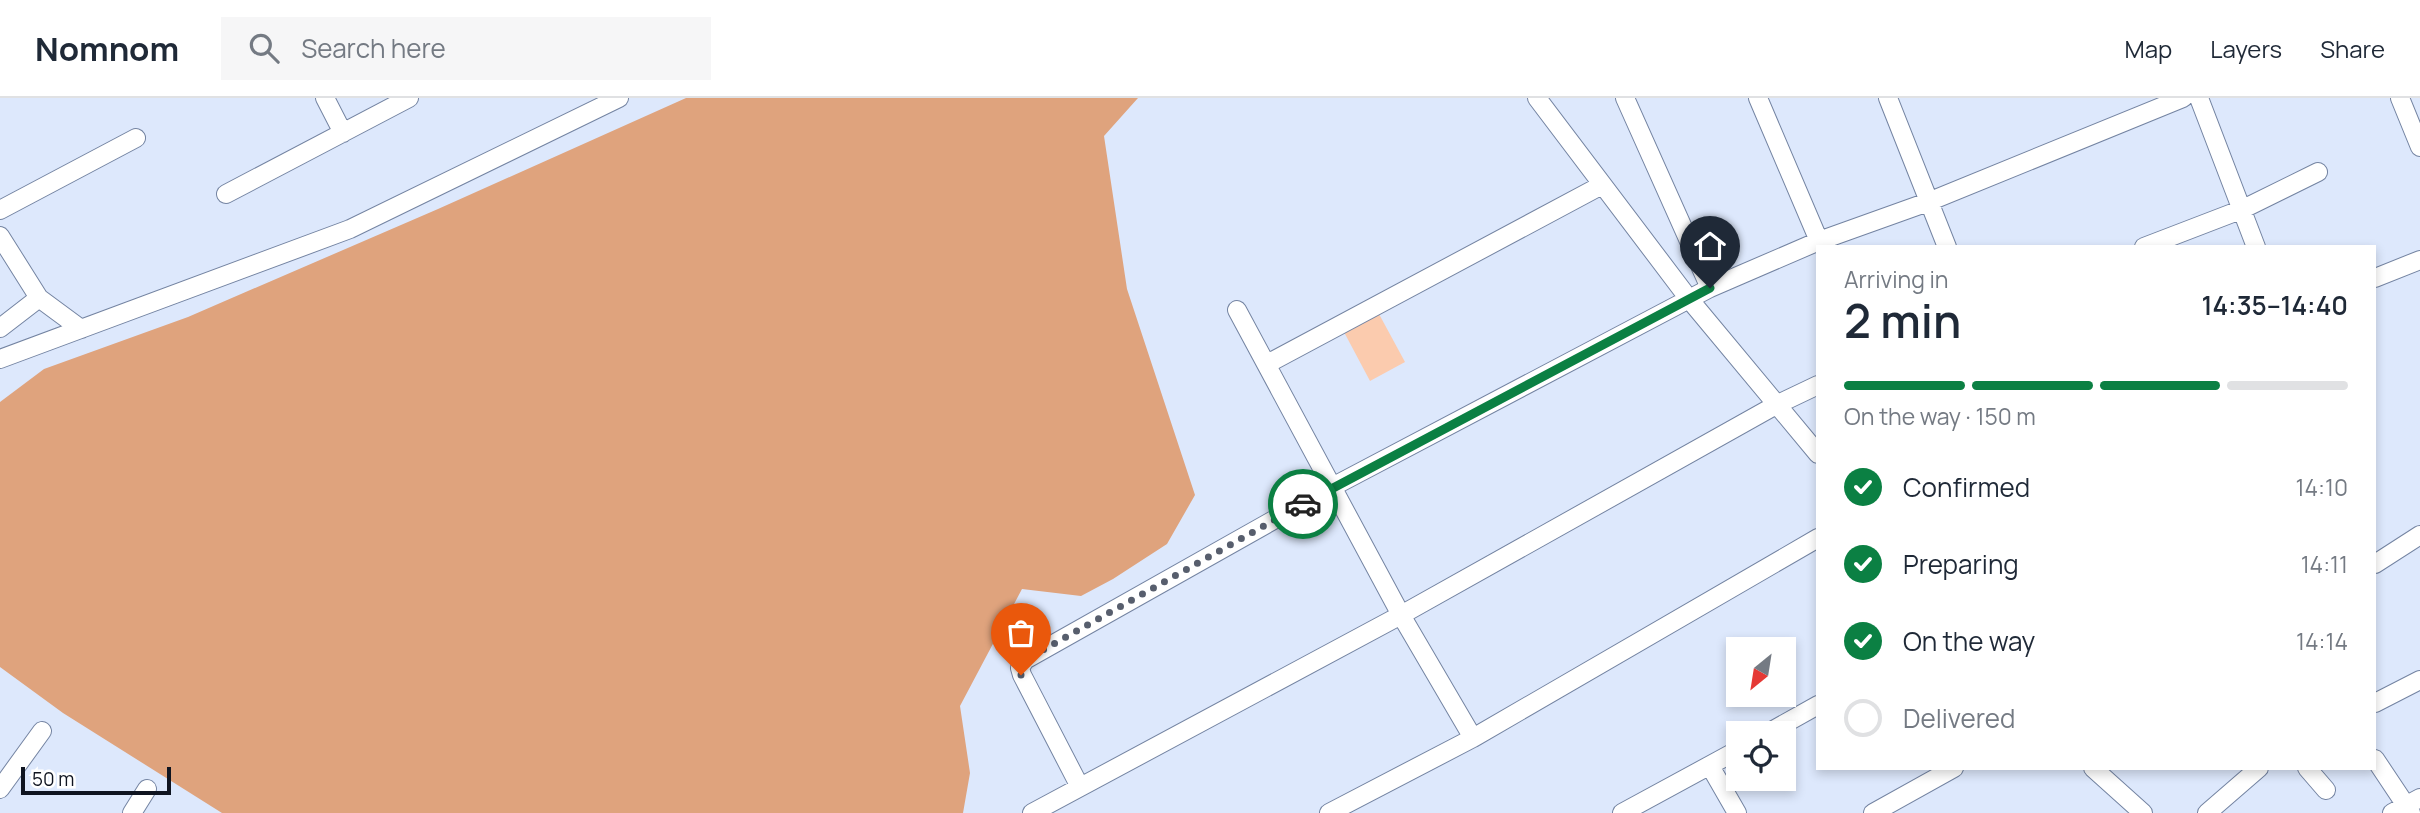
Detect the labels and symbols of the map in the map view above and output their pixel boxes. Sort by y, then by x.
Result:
pin [1680,216,1740,288]
courier [1268,469,1338,539]
pin [991,603,1051,675]
north arrow [1726,637,1796,707]
scale bar [21,764,172,796]

